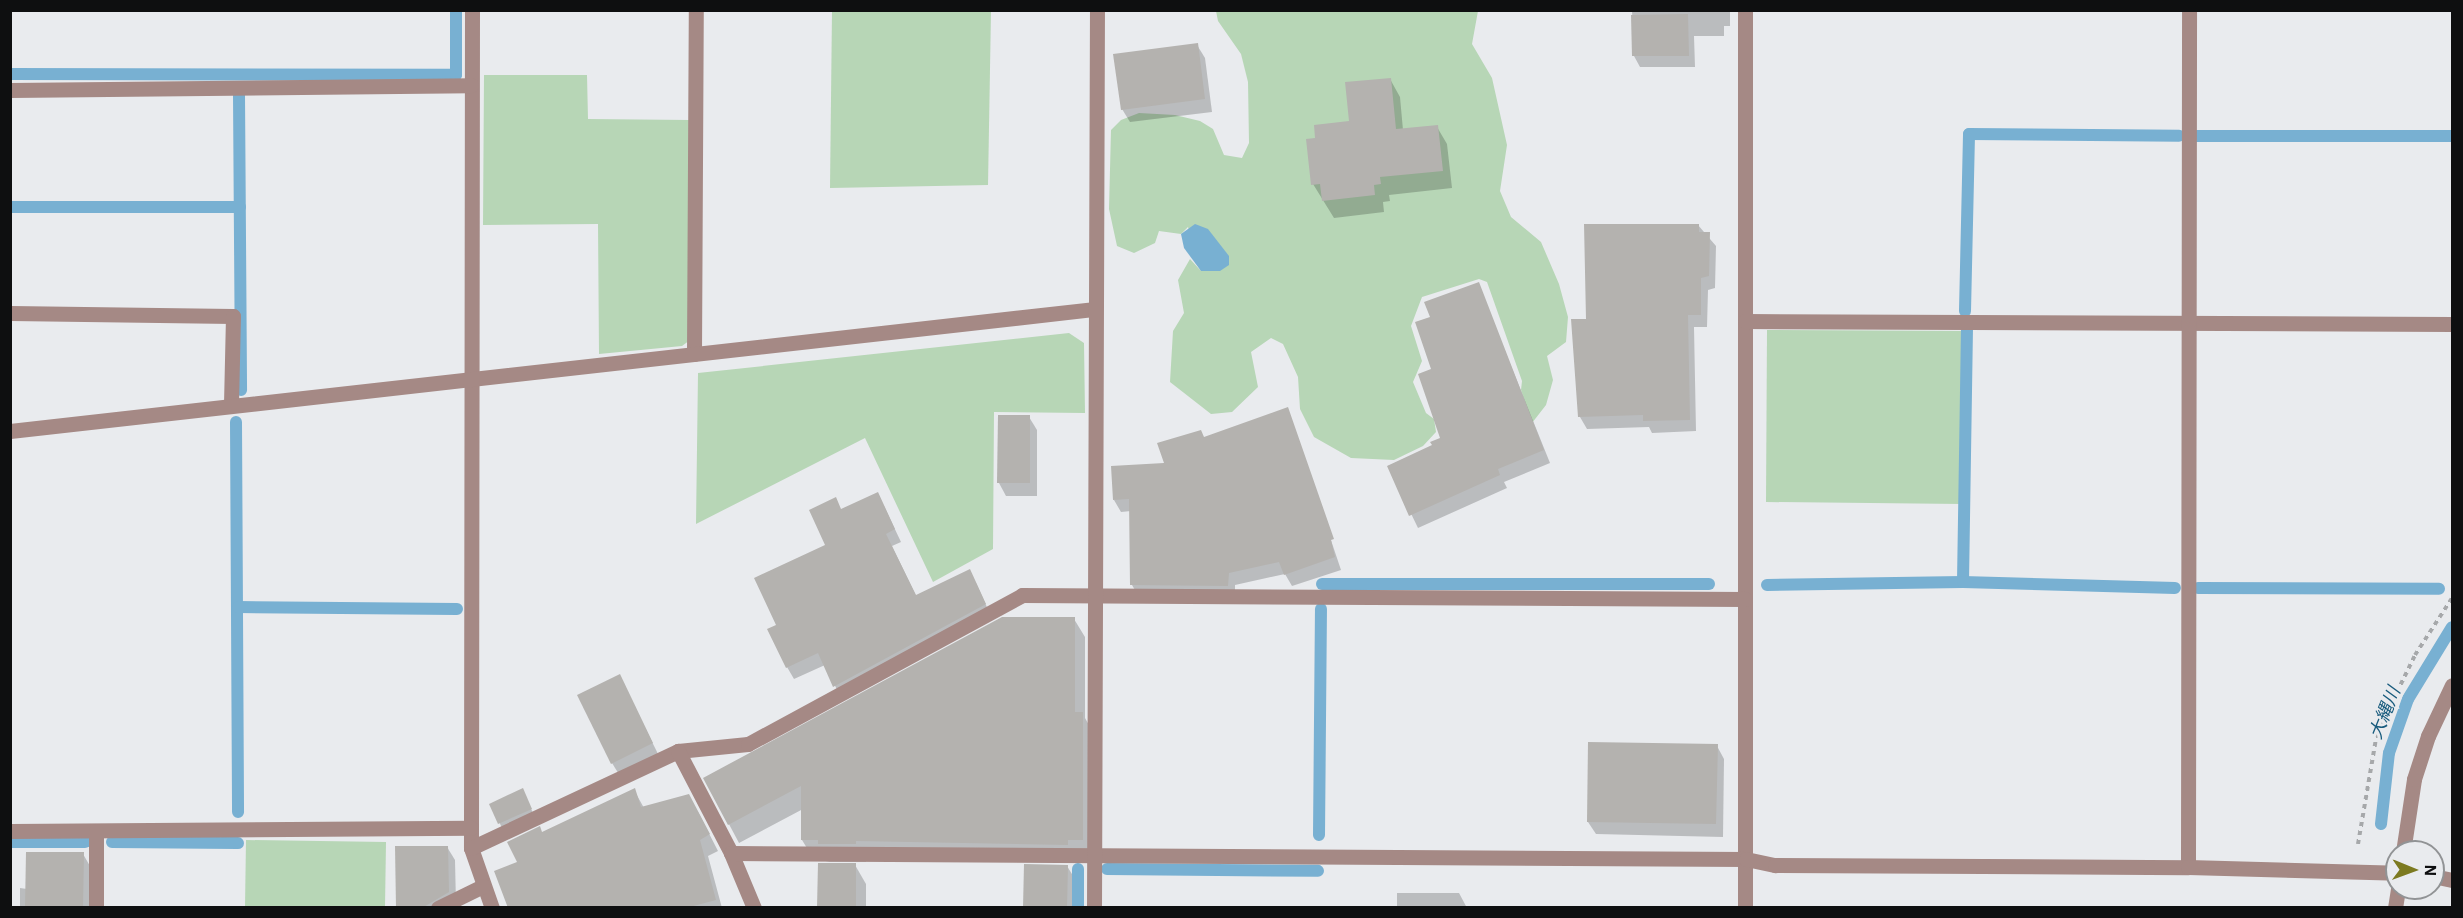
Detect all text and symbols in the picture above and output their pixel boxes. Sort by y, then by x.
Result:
water label: 大縄川 [2365,684,2405,742]
north arrow [2385,840,2445,900]
text: N [2421,864,2441,876]

